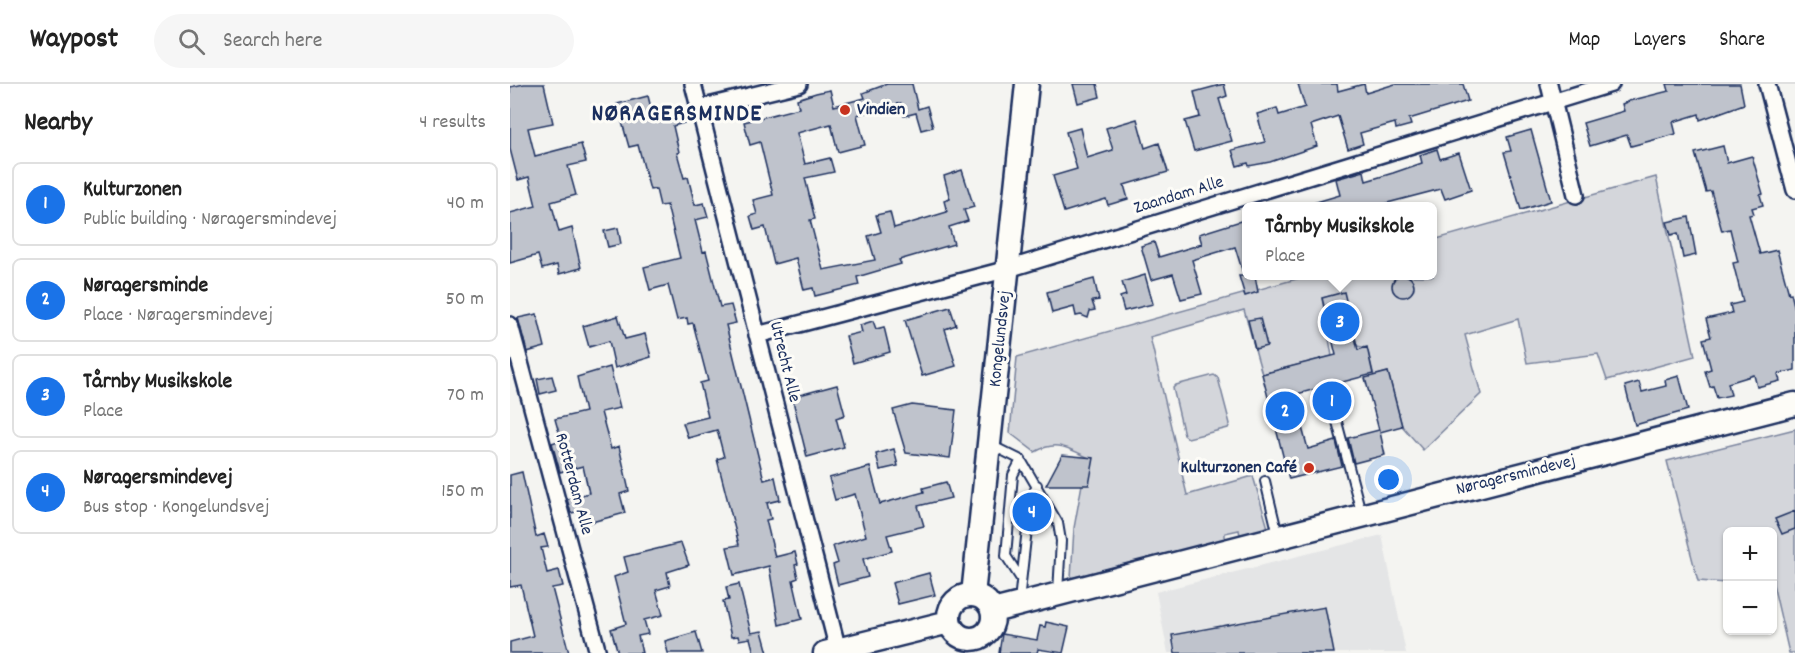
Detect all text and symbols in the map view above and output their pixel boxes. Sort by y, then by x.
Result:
search box [154,14,574,68]
text: Waypost [30,21,118,61]
icon: search [175,25,208,58]
text: Search here [223,26,322,57]
text: Map [1569,26,1600,56]
text: Layers [1633,26,1686,56]
text: Share [1719,26,1765,56]
district label: NØRAGERSMINDE [591,98,763,132]
place label: Vindien [857,98,905,123]
marker: Vindien [838,103,852,117]
text: Nearby [24,105,92,142]
text: 4 results [419,109,486,137]
street label: Zaandam Alle [1131,170,1227,222]
text: Kulturzonen [83,175,182,206]
text: 1 [43,190,48,218]
text: 40 m [446,190,484,218]
popup [1242,202,1437,280]
text: Public building · Nøragersmindevej [83,206,337,234]
text: Tårnby Musikskole [1265,212,1414,243]
text: Place [1265,243,1305,271]
text: Nøragersminde [83,271,208,302]
text: 2 [41,286,50,314]
text: 50 m [446,286,484,314]
street label: Kongelundsvej [984,289,1018,389]
pin: 3 [1320,300,1360,344]
text: Place · Nøragersmindevej [83,302,273,330]
street label: Utrecht Alle [762,319,806,405]
text: Tårnby Musikskole [83,367,232,398]
pin: 1 [1312,378,1352,424]
text: 3 [41,382,50,410]
text: 70 m [447,382,484,410]
pin: 2 [1266,388,1304,434]
text: Place [83,398,123,426]
street label: Rotterdam Alle [547,430,599,538]
street label: Nøragersmindevej [1454,449,1578,503]
place label: Kulturzonen Café [1181,456,1297,481]
marker: Kulturzonen Café [1302,461,1316,475]
text: Nøragersmindevej [83,463,233,494]
your location [1374,465,1403,494]
text: 4 [41,478,50,506]
text: 150 m [441,478,484,506]
pin: 4 [1012,490,1052,534]
text: Bus stop · Kongelundsvej [83,494,270,522]
map controls [1723,527,1777,635]
button: + [1723,527,1777,581]
button: − [1723,581,1777,635]

